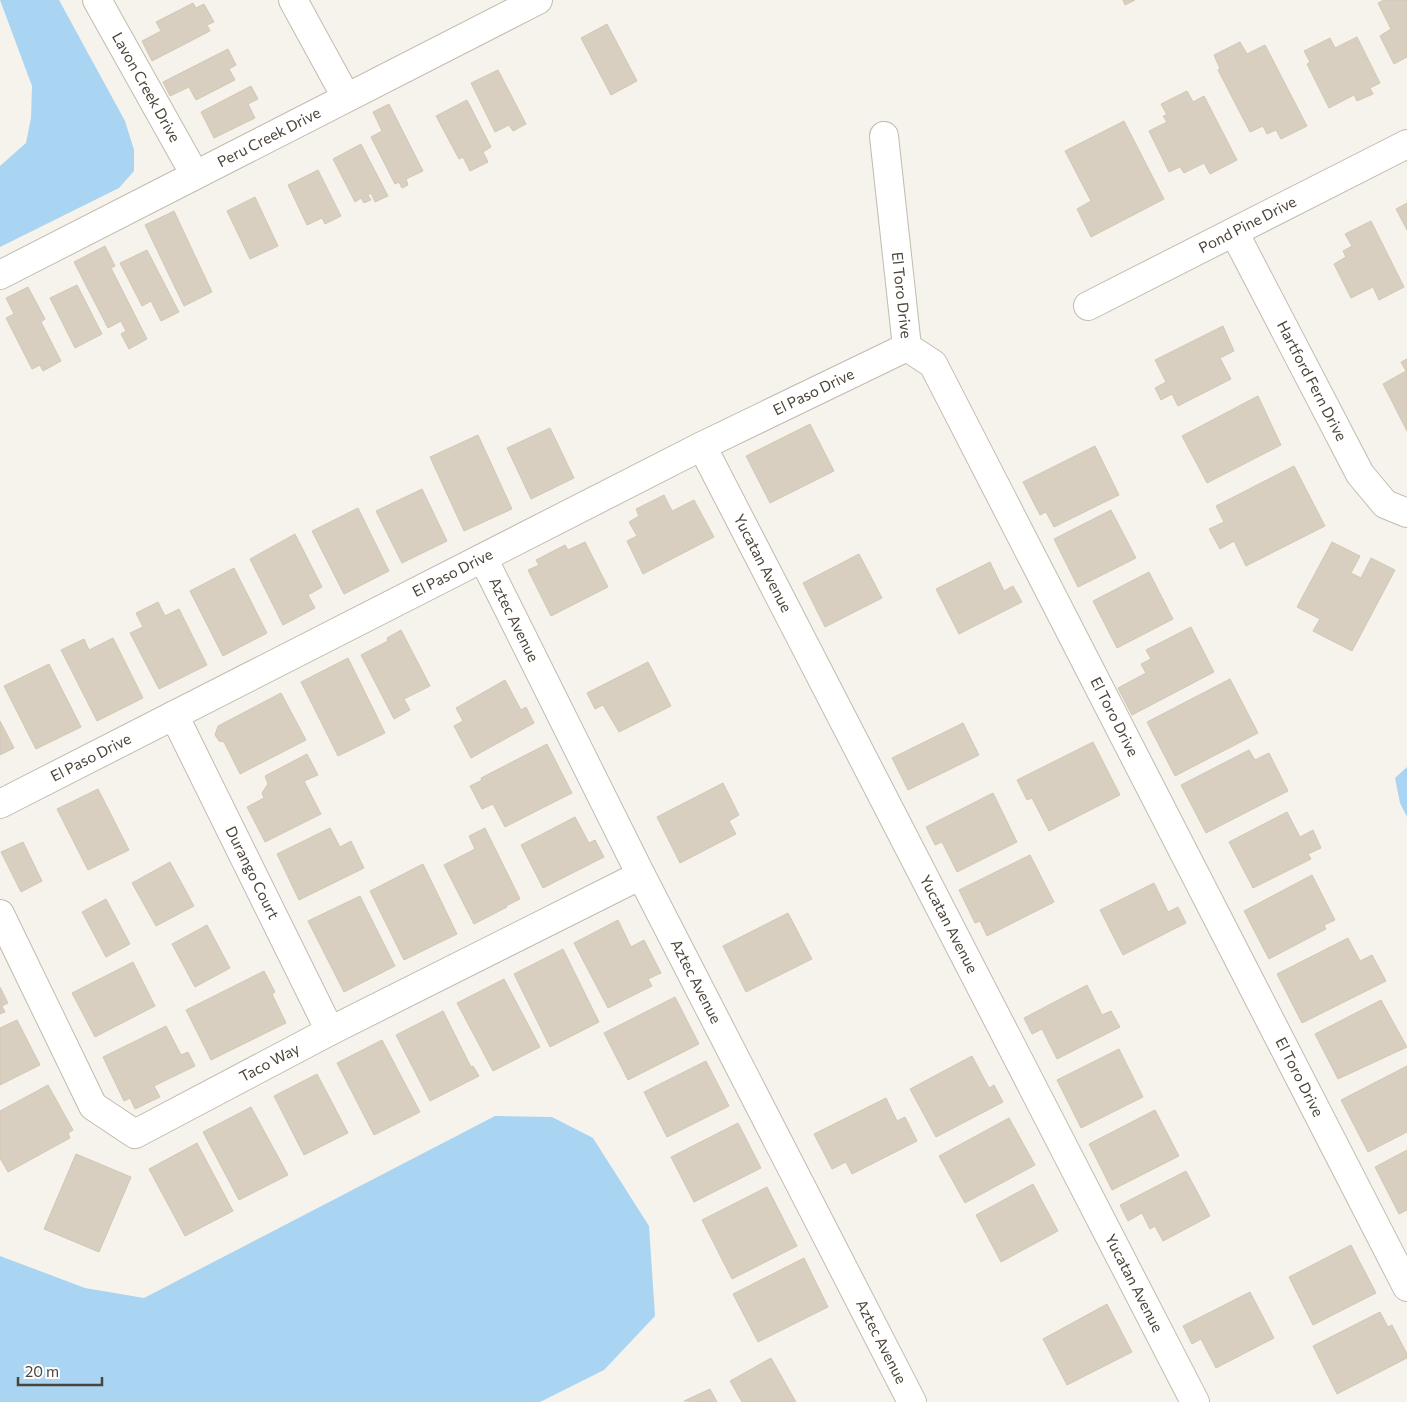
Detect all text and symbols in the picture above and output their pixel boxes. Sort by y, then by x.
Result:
street label: Lavon Creek Drive [109,29,185,145]
street label: Peru Creek Drive [214,103,323,171]
street label: Pond Pine Drive [1195,192,1299,256]
street label: El Toro Drive [889,251,916,339]
street label: Hartford Fern Drive [1274,317,1351,444]
street label: El Paso Drive [770,364,857,418]
street label: Yucatan Avenue [731,511,796,615]
street label: El Paso Drive [409,544,495,600]
street label: Aztec Avenue [486,574,543,665]
street label: El Toro Drive [1087,674,1143,759]
street label: El Paso Drive [47,729,134,785]
street label: Durango Court [222,823,283,922]
street label: Yucatan Avenue [917,872,982,976]
street label: Aztec Avenue [668,936,726,1026]
street label: El Toro Drive [1272,1034,1328,1120]
street label: Taco Way [236,1039,302,1085]
street label: Yucatan Avenue [1102,1231,1167,1335]
street label: Aztec Avenue [853,1296,911,1386]
scale bar [18,1354,101,1386]
text: 20 m [25,1362,59,1380]

